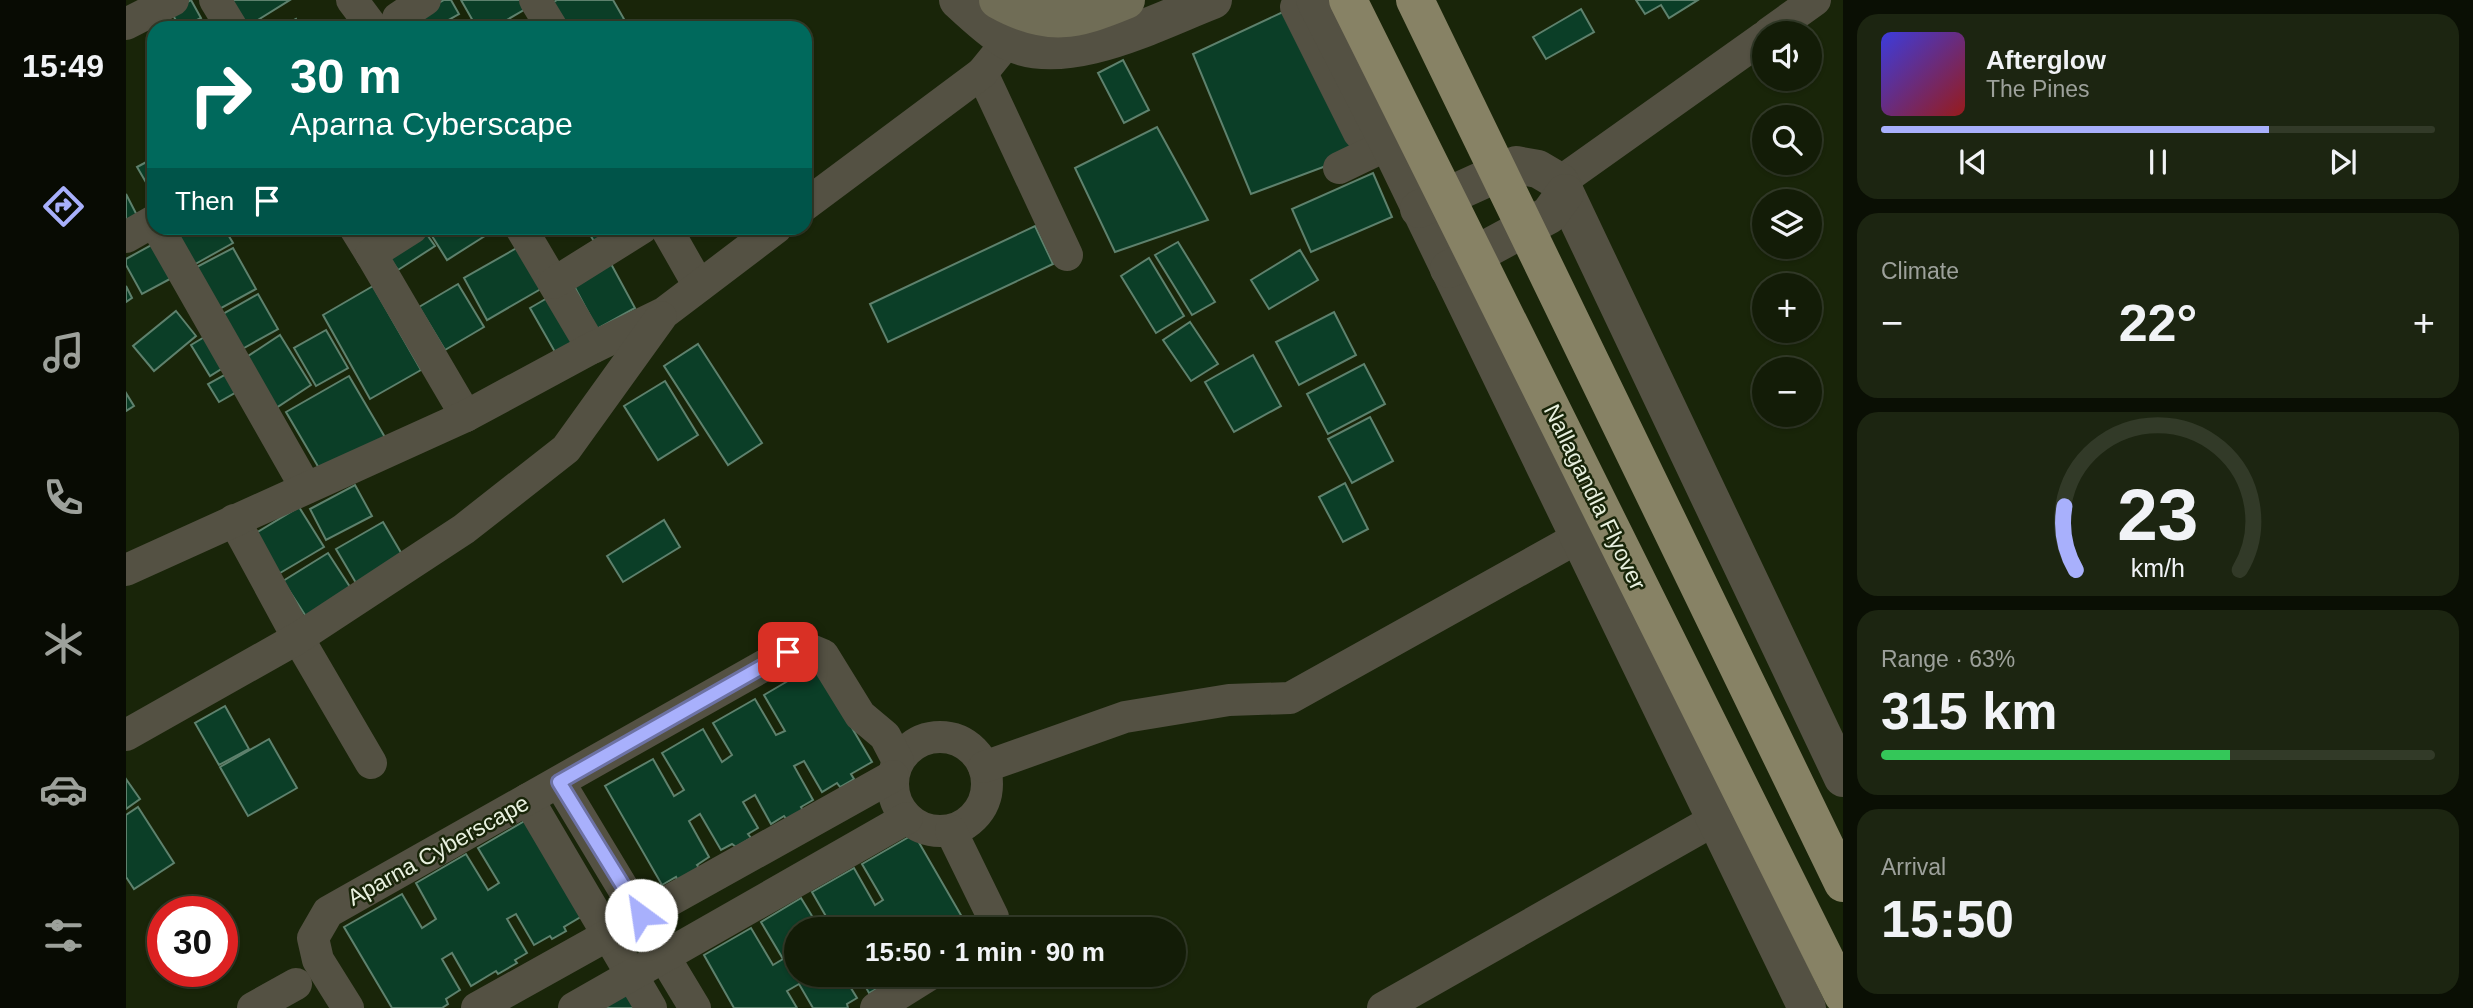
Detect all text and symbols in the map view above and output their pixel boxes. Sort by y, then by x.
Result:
map controls [1752,21,1822,427]
button: sound [1752,21,1822,91]
text: Afterglow [1986,45,2106,75]
text: 15:49 [22,48,104,84]
icon: right [175,49,266,140]
text: 30 m [290,49,402,103]
text: The Pines [1986,76,2090,102]
button: search [1752,105,1822,175]
text: Aparna Cyberscape [290,106,573,142]
icon: previous [1954,143,1992,181]
icon: pause [2139,143,2177,181]
icon: next [2324,143,2362,181]
icon: directions [39,182,88,231]
icon: arrive [248,182,286,220]
text: Then [175,186,234,216]
button: layers [1752,189,1822,259]
text: Climate [1881,258,1959,284]
button: + [1752,273,1822,343]
text: 22° [2119,294,2197,352]
text: − [1881,302,1903,344]
text: + [2413,302,2435,344]
icon: music [39,328,88,377]
button: − [1752,357,1822,427]
street label: Nallagandla Flyover [1539,400,1651,594]
icon: phone [39,473,88,522]
text: 23 [2118,474,2198,555]
text: km/h [2131,554,2185,582]
icon: climate [39,619,88,668]
pin [758,622,818,682]
icon: arrive [769,633,807,671]
text: Range · 63% [1881,646,2015,672]
text: 315 km [1881,682,2057,740]
icon: car [39,765,88,814]
street label: Aparna Cyberscape [343,789,533,911]
text: Arrival [1881,854,1946,880]
position arrow [604,878,678,952]
text: 15:50 [1881,890,2014,948]
speed limit sign: 30 [147,896,238,987]
icon: filters [39,911,88,960]
text: 15:50 · 1 min · 90 m [865,937,1105,967]

